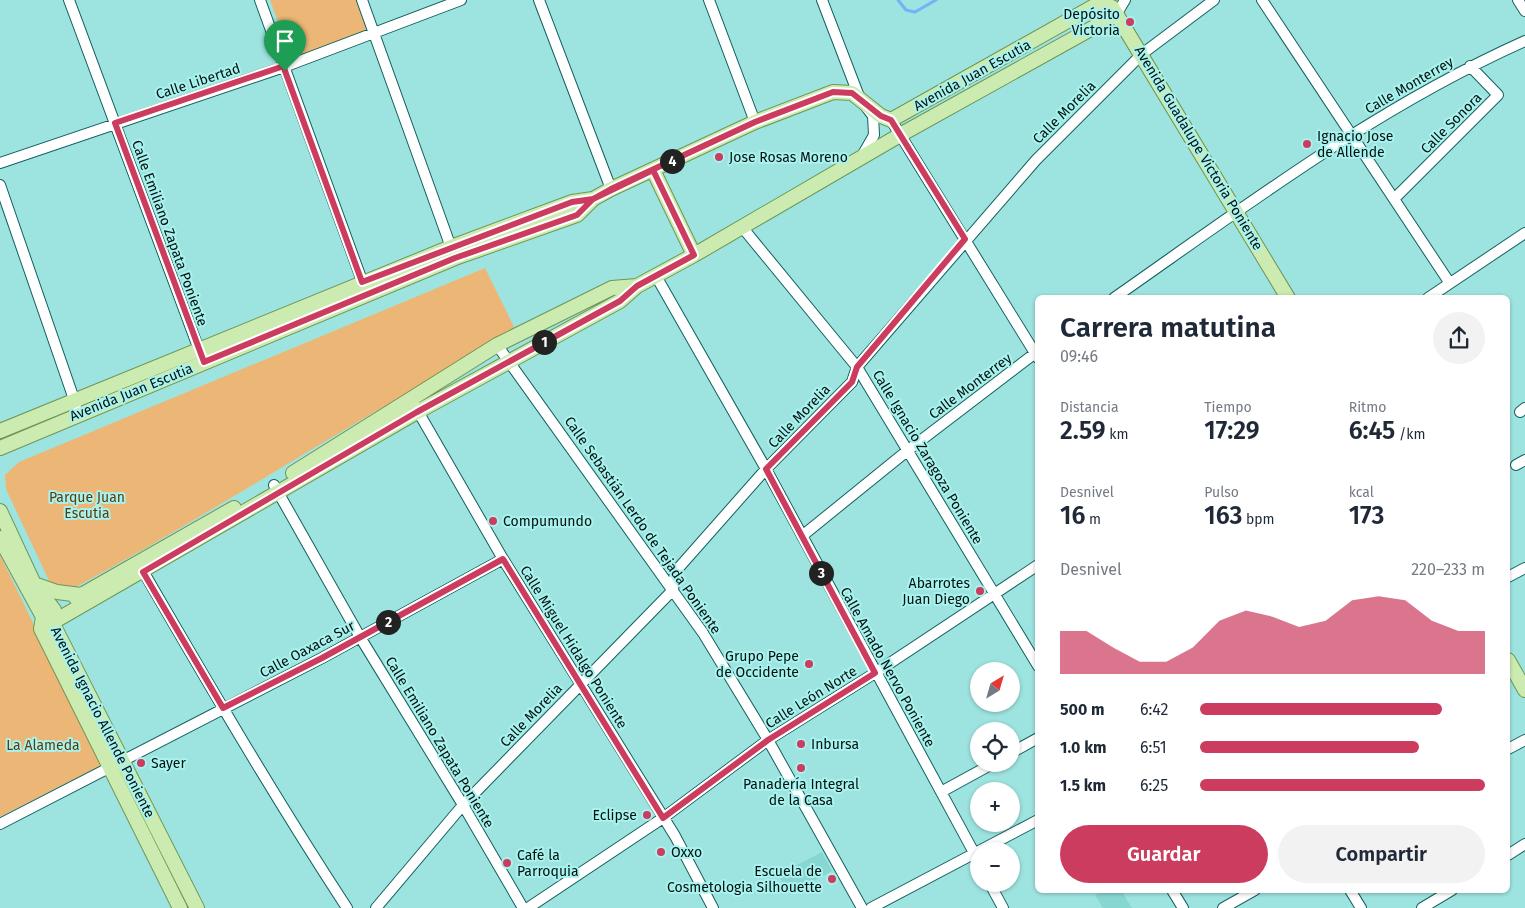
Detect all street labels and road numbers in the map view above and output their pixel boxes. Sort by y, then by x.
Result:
street label: Avenida Juan Escutia [911,36,1034,115]
street label: Avenida Guadalupe Victoria Poniente [1131,43,1266,253]
street label: Calle Monterrey [1362,53,1457,118]
street label: Calle Libertad [154,60,243,103]
street label: Calle Morelia [1029,77,1099,147]
street label: Calle Sonora [1417,89,1485,157]
street label: Calle Emiliano Zapata Poniente [128,138,211,329]
street label: Calle Monterrey [926,350,1015,423]
street label: Avenida Juan Escutia [67,360,195,425]
street label: Calle Ignacio Zaragoza Poniente [869,367,986,547]
street label: Calle Morelia [765,381,834,452]
street label: Calle Sebastián Lerdo de Tejada Poniente [561,413,725,637]
street label: Calle Miguel Hidalgo Poniente [516,563,631,732]
street label: Calle Amado Nervo Poniente [836,584,939,750]
street label: Calle Oaxaca Sur [257,617,358,682]
street label: Avenida Ignacio Allende Poniente [47,624,158,821]
street label: Calle Emiliano Zapata Poniente [382,654,498,831]
street label: Calle León Norte [762,662,860,732]
street label: Calle Morelia [497,680,566,751]

